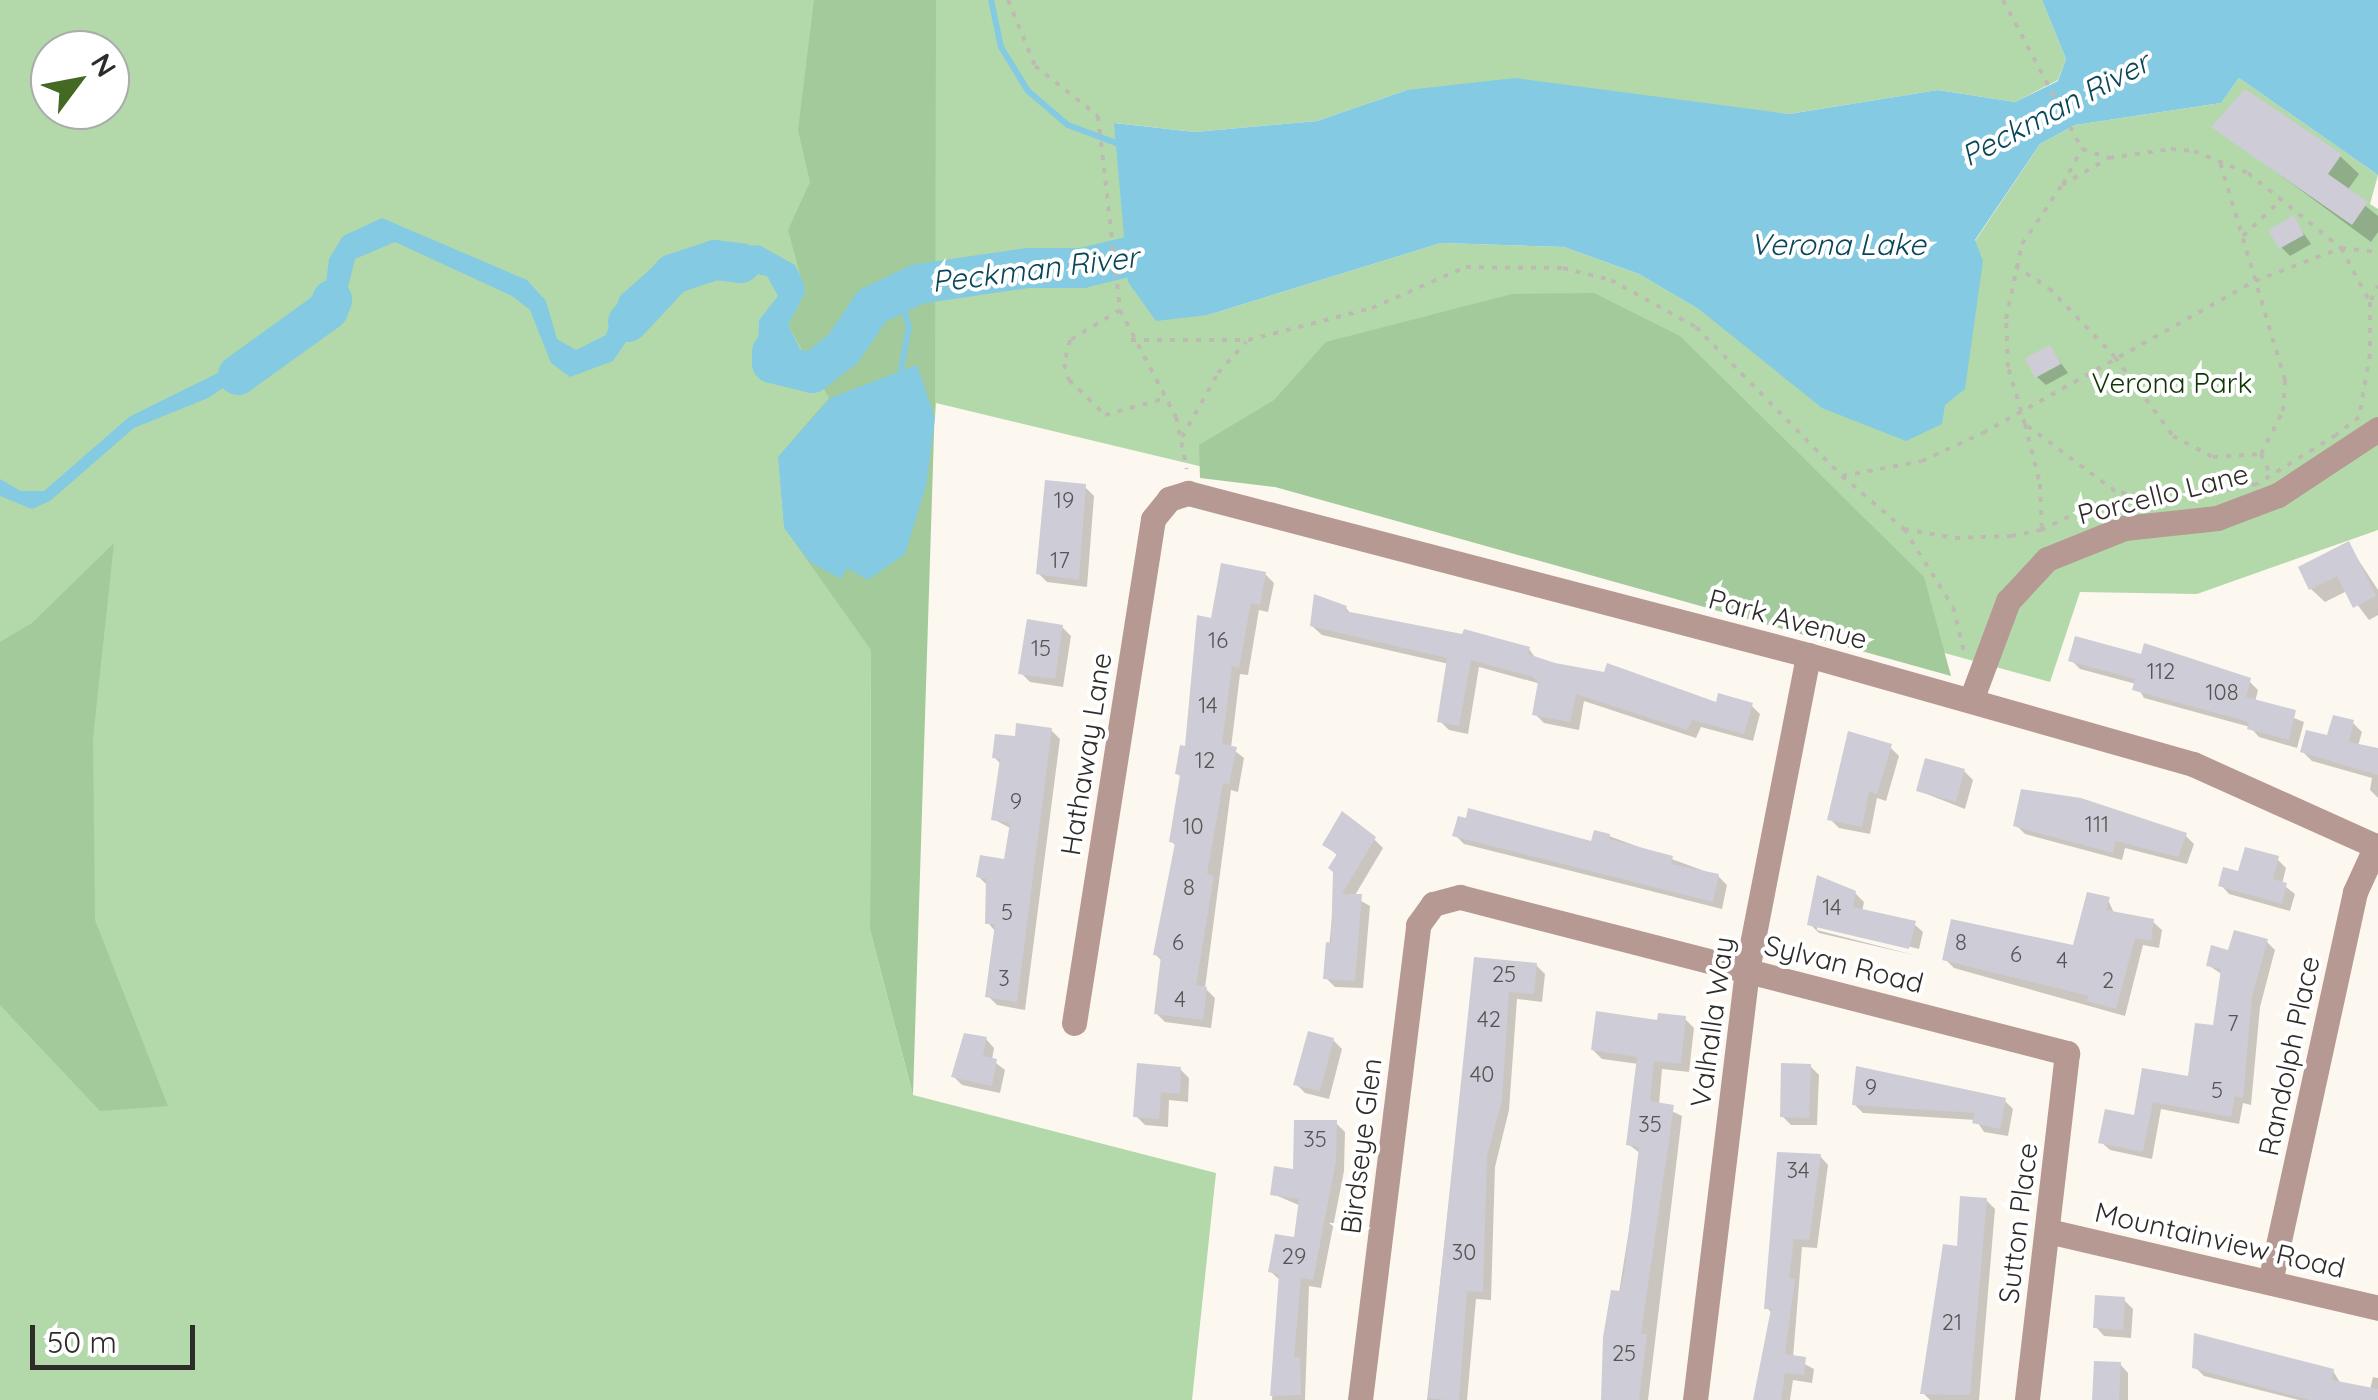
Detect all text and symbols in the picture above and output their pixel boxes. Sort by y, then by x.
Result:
north arrow [30,30,130,130]
water label: Peckman River [1955,44,2155,174]
text: N [84,47,124,83]
water label: Verona Lake [1750,226,1926,262]
water label: Peckman River [930,238,1140,300]
park label: Verona Park [2092,366,2252,400]
street label: Porcello Lane [2074,457,2252,531]
house number: 19 [1054,488,1074,514]
house number: 17 [1050,548,1070,574]
street label: Park Avenue [1705,582,1871,656]
house number: 16 [1208,628,1228,654]
house number: 15 [1031,636,1051,662]
street label: Hathaway Lane [1053,650,1119,858]
house number: 112 [2147,659,2175,685]
house number: 108 [2205,680,2239,706]
house number: 14 [1198,693,1218,719]
house number: 12 [1195,748,1215,774]
house number: 9 [1010,789,1022,815]
house number: 111 [2085,812,2109,838]
house number: 10 [1182,814,1204,840]
house number: 8 [1183,875,1195,901]
house number: 14 [1822,895,1842,921]
house number: 5 [1001,900,1013,926]
street label: Sylvan Road [1761,928,1927,1000]
house number: 6 [1172,930,1184,956]
house number: 8 [1955,930,1967,956]
street label: Valhalla Way [1683,935,1741,1109]
house number: 6 [2010,942,2022,968]
house number: 4 [2056,948,2068,974]
street label: Randolph Place [2251,953,2327,1159]
house number: 25 [1492,962,1516,988]
house number: 3 [998,966,1010,992]
house number: 2 [2102,968,2114,994]
house number: 4 [1174,987,1186,1013]
house number: 42 [1477,1007,1501,1033]
house number: 7 [2227,1011,2239,1037]
street label: Birdseye Glen [1334,1056,1388,1236]
house number: 40 [1470,1062,1494,1088]
house number: 9 [1865,1075,1877,1101]
house number: 5 [2211,1078,2223,1104]
house number: 35 [1638,1112,1662,1138]
house number: 35 [1303,1127,1327,1153]
street label: Sutton Place [1991,1141,2045,1305]
house number: 34 [1786,1158,1810,1184]
street label: Mountainview Road [2092,1195,2348,1285]
house number: 30 [1452,1240,1476,1266]
house number: 29 [1282,1244,1306,1270]
scale bar [35,1305,200,1367]
house number: 21 [1942,1310,1962,1336]
text: 50 m [47,1323,117,1361]
house number: 25 [1612,1341,1636,1367]

